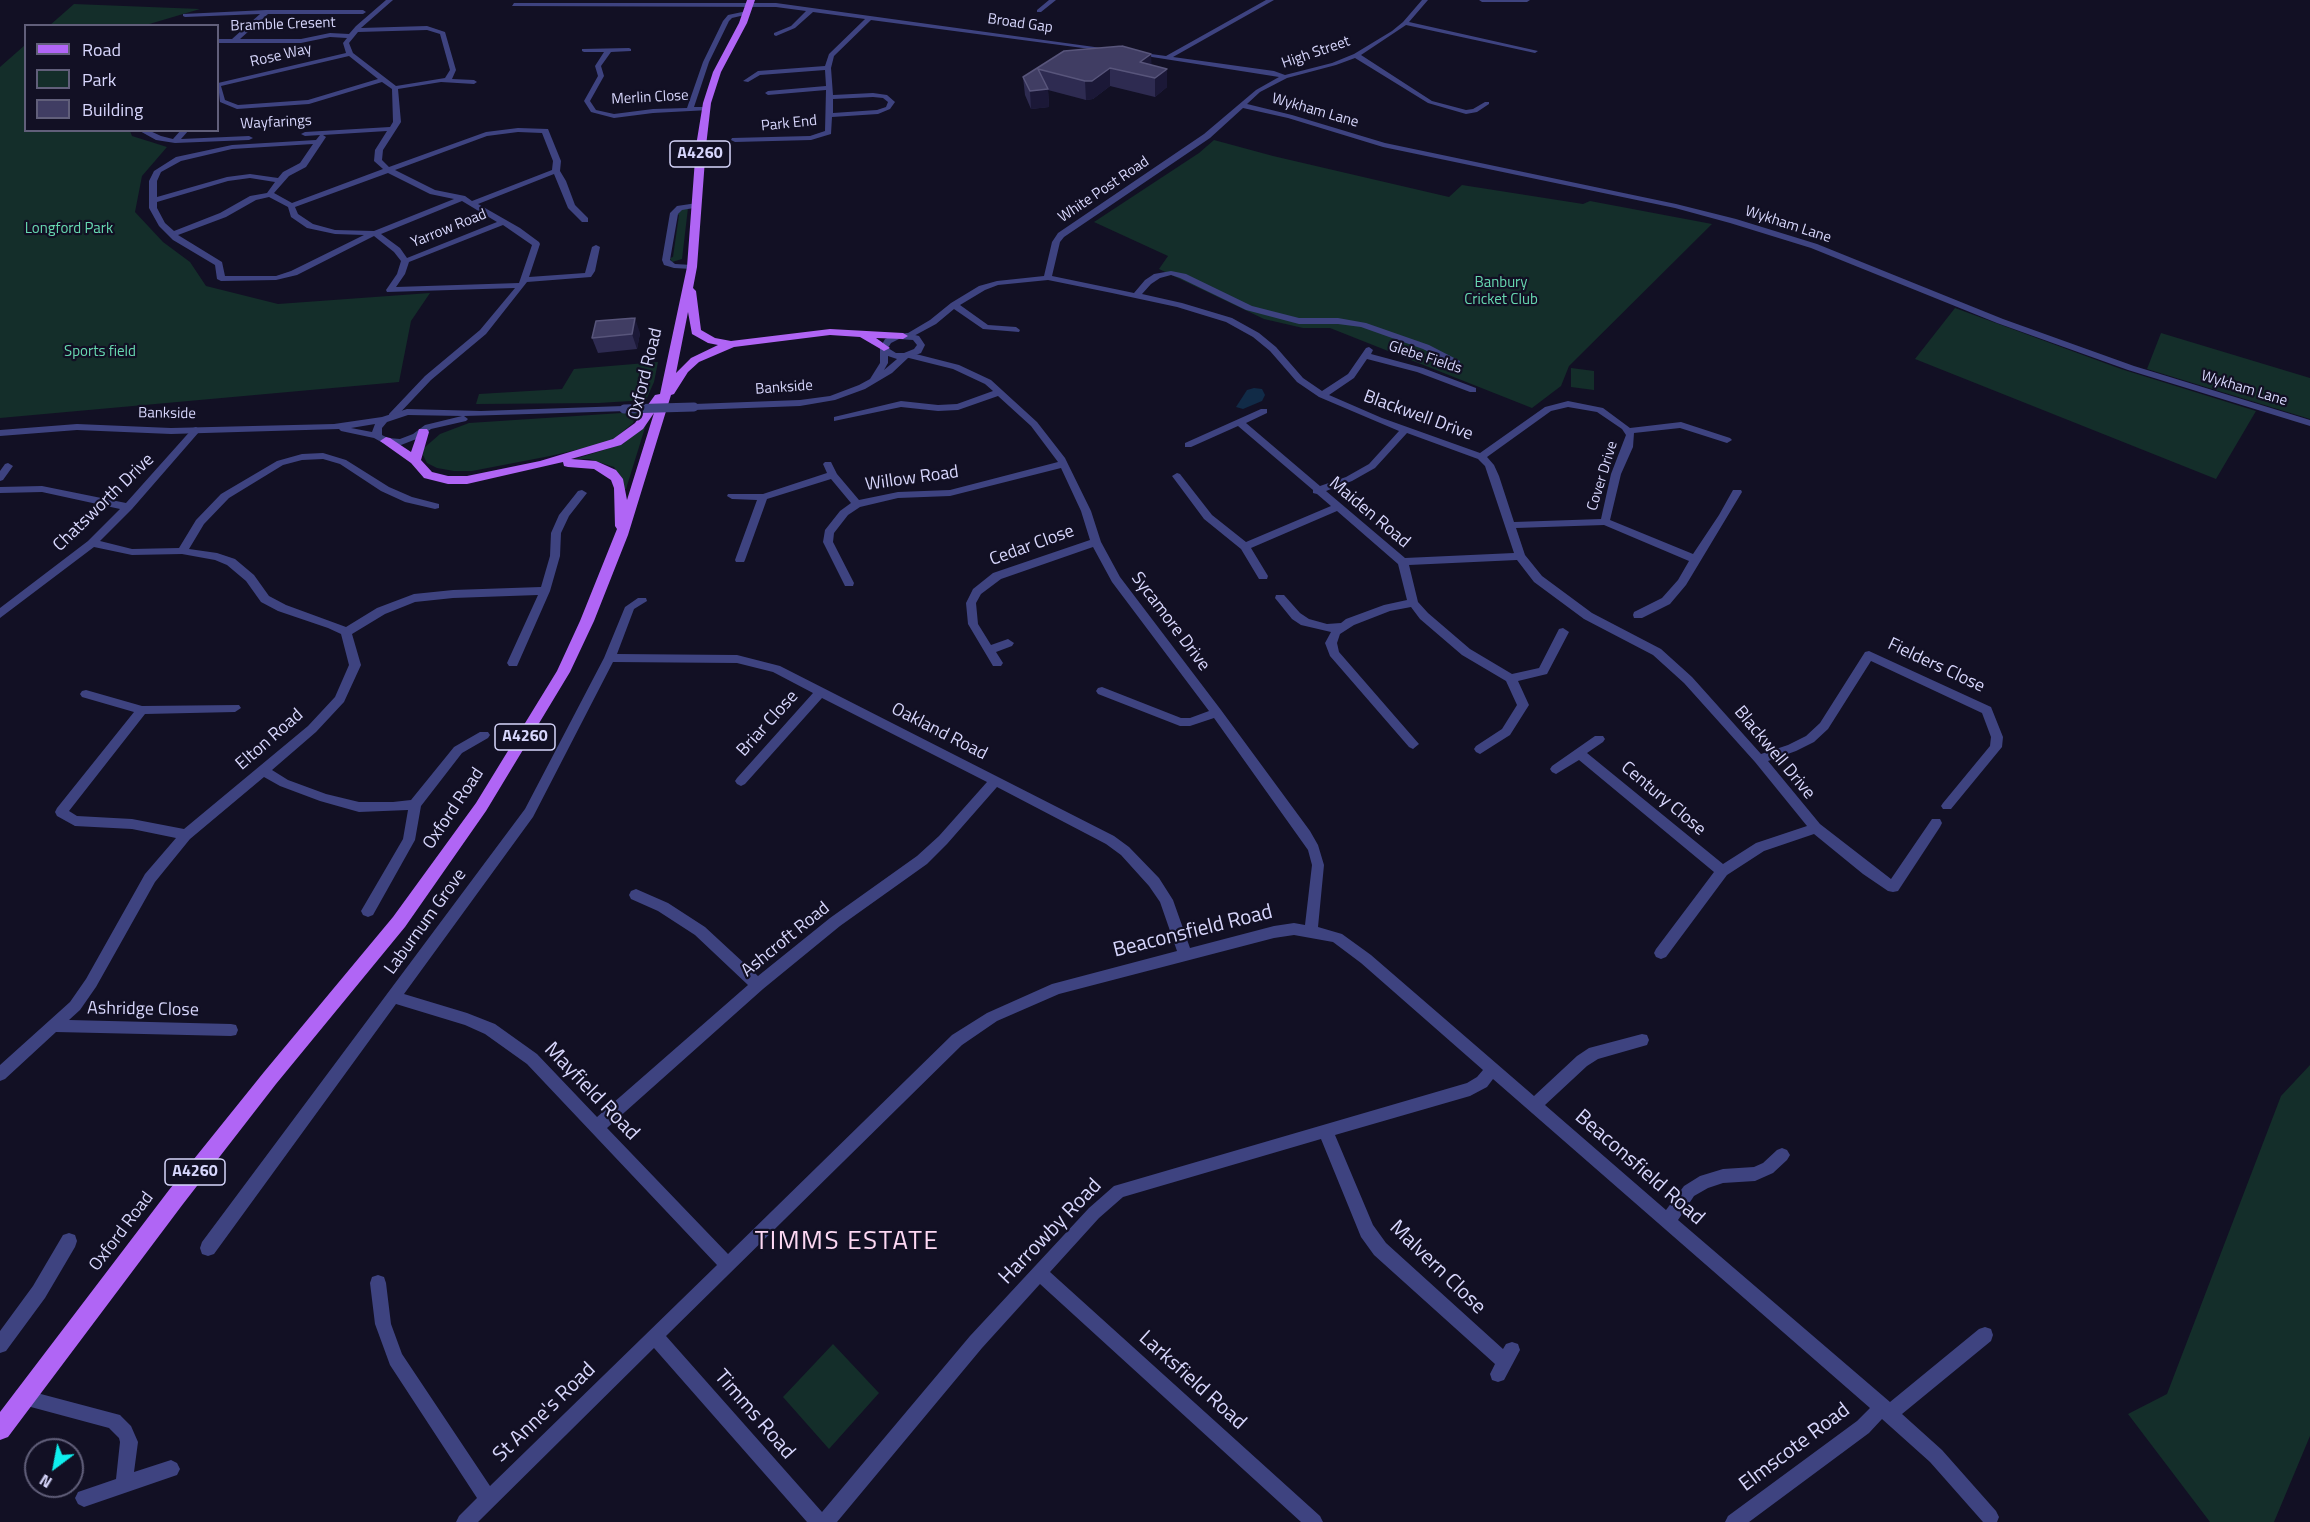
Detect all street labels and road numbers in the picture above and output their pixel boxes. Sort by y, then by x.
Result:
street label: Broad Gap [986,11,1054,37]
street label: Bramble Cresent [230,14,336,36]
street label: High Street [1279,33,1353,73]
street label: Rose Way [248,40,314,72]
street label: Merlin Close [611,87,689,109]
street label: Wykham Lane [1270,90,1360,132]
street label: Wayfarings [240,112,312,134]
street label: Park End [760,112,818,136]
road number: A4260 [670,141,730,167]
street label: White Post Road [1055,153,1153,227]
street label: Wykham Lane [1743,203,1833,247]
street label: Yarrow Road [409,206,489,252]
street label: Oxford Road [624,326,668,422]
street label: Glebe Fields [1386,338,1464,378]
street label: Wykham Lane [2199,367,2289,411]
street label: Bankside [755,377,813,399]
street label: Blackwell Drive [1360,386,1476,446]
street label: Bankside [138,404,196,424]
street label: Cover Drive [1584,439,1622,513]
street label: Chatsworth Drive [49,449,159,557]
street label: Willow Road [864,462,960,496]
street label: Maiden Road [1324,473,1414,553]
street label: Cedar Close [987,521,1077,571]
street label: Sycamore Drive [1126,568,1214,676]
street label: Fielders Close [1884,634,1988,698]
street label: Briar Close [733,687,803,761]
street label: Oakland Road [887,699,991,765]
street label: Blackwell Drive [1729,702,1819,804]
street label: Elton Road [232,705,308,775]
road number: A4260 [495,724,555,750]
street label: Century Close [1616,757,1710,841]
street label: Oxford Road [419,764,489,854]
street label: Laburnum Grove [380,865,472,979]
street label: Ashcroft Road [737,898,835,982]
street label: Beaconsfield Road [1111,900,1275,964]
street label: Ashridge Close [87,998,199,1022]
street label: Mayfield Road [538,1038,644,1146]
street label: Beaconsfield Road [1569,1105,1709,1231]
road number: A4260 [165,1159,225,1185]
street label: Harrowby Road [994,1174,1108,1290]
street label: Oxford Road [85,1188,159,1276]
street label: Malvern Close [1383,1216,1491,1320]
street label: Larksfield Road [1133,1326,1251,1436]
street label: St Anne's Road [489,1358,601,1468]
street label: Timms Road [708,1365,800,1465]
street label: Elmscote Road [1735,1398,1855,1498]

